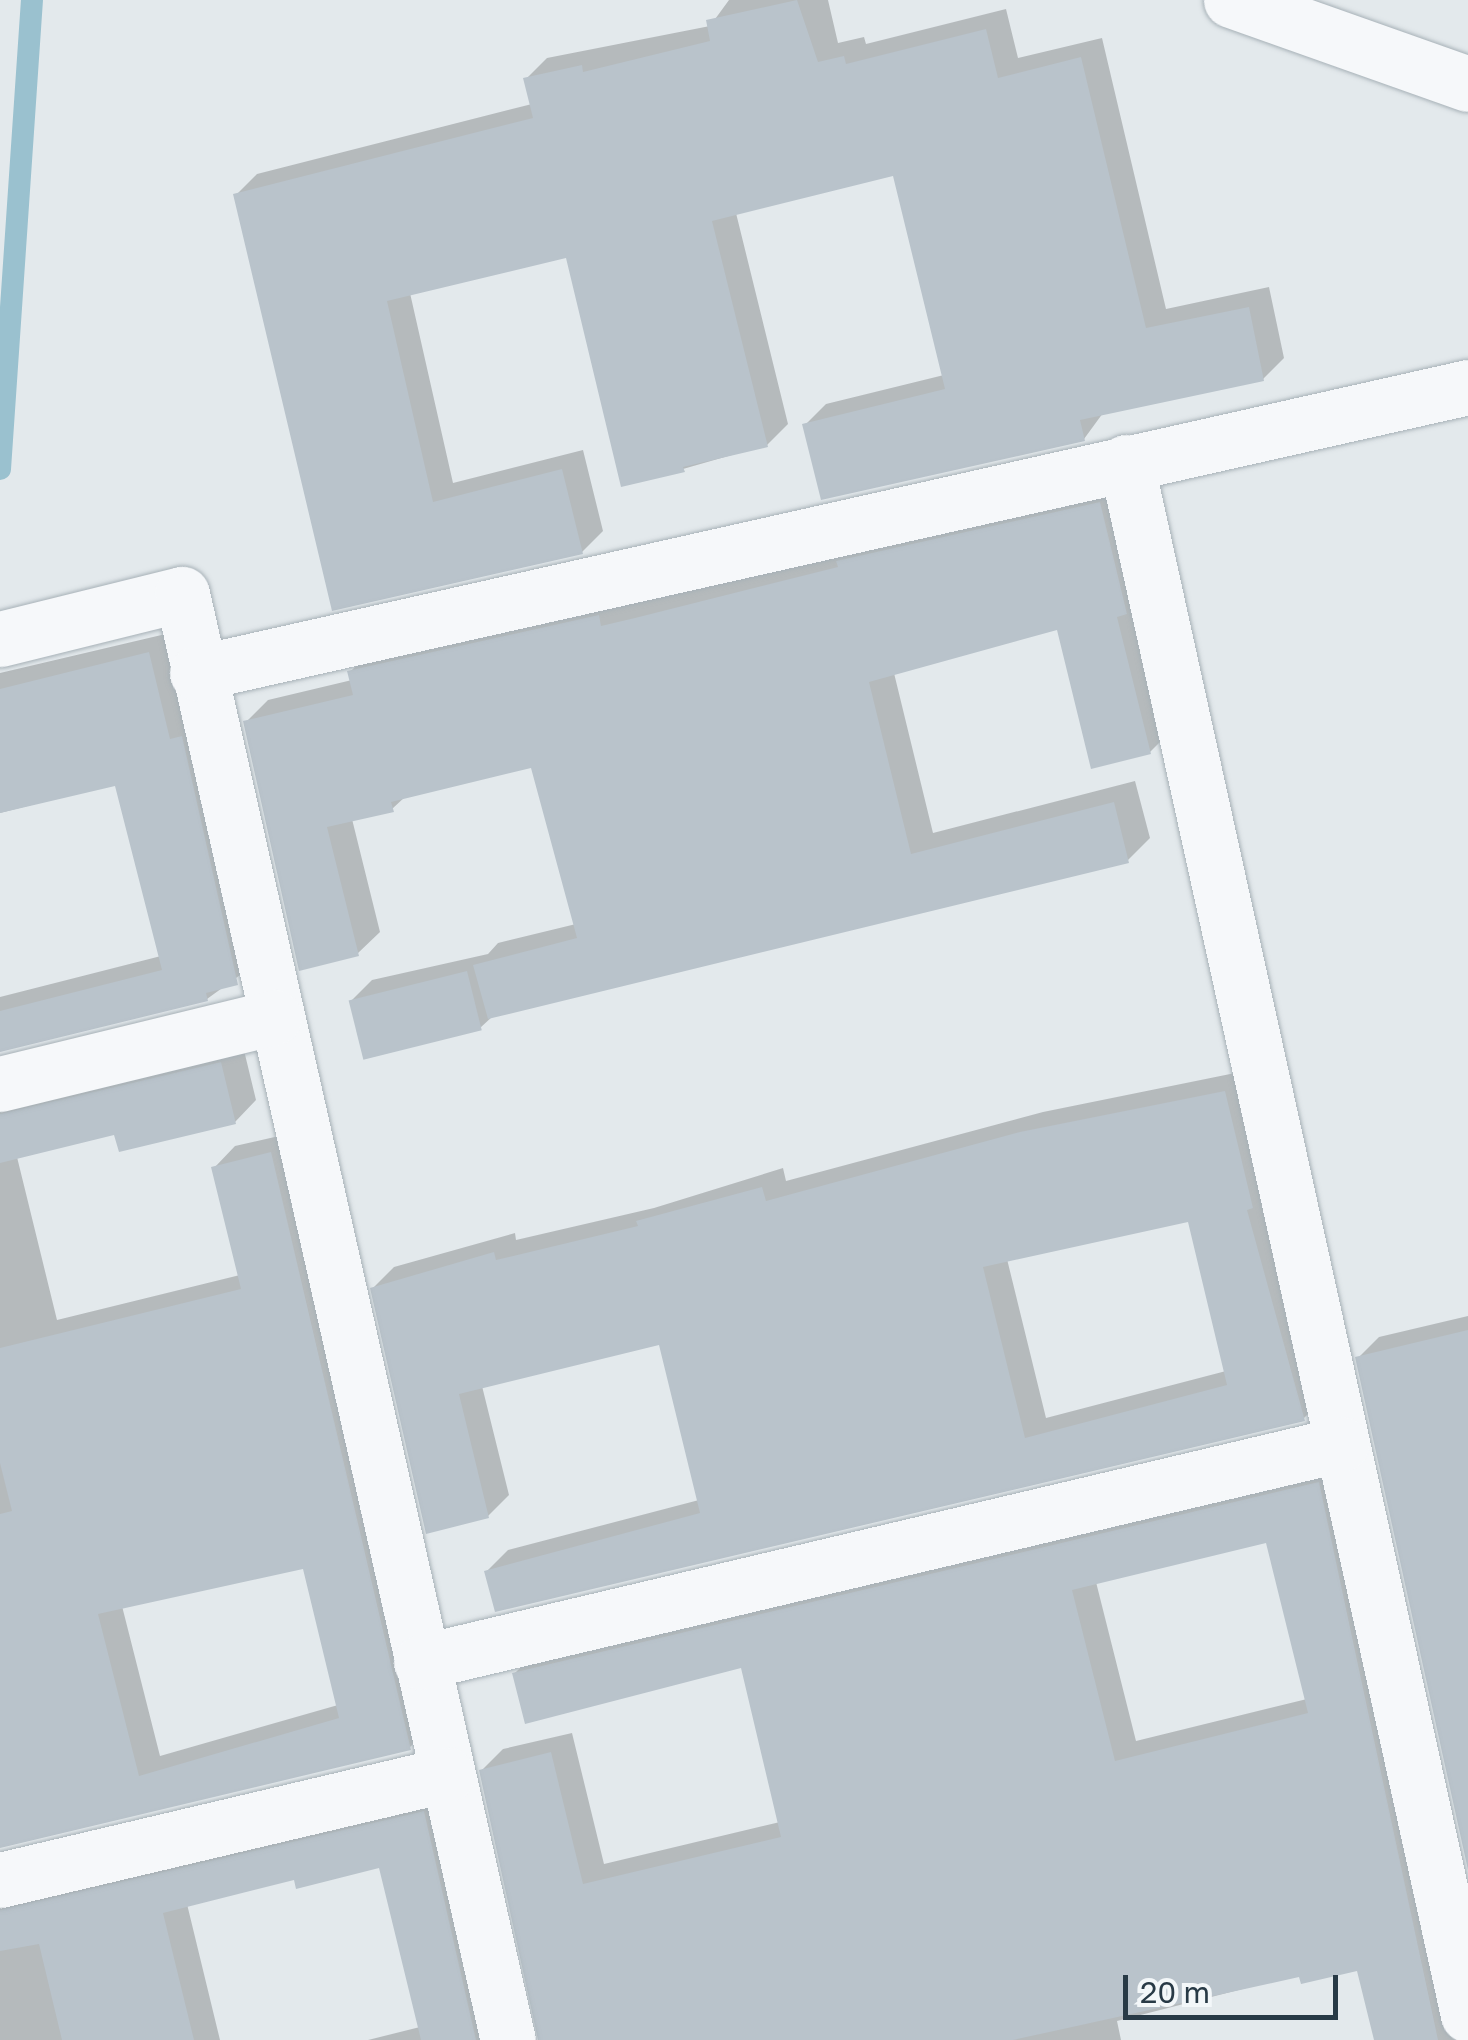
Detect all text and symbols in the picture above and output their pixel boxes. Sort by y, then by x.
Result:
scale bar [1128,1955,1343,2017]
text: 20 m [1140,1974,1210,2010]

